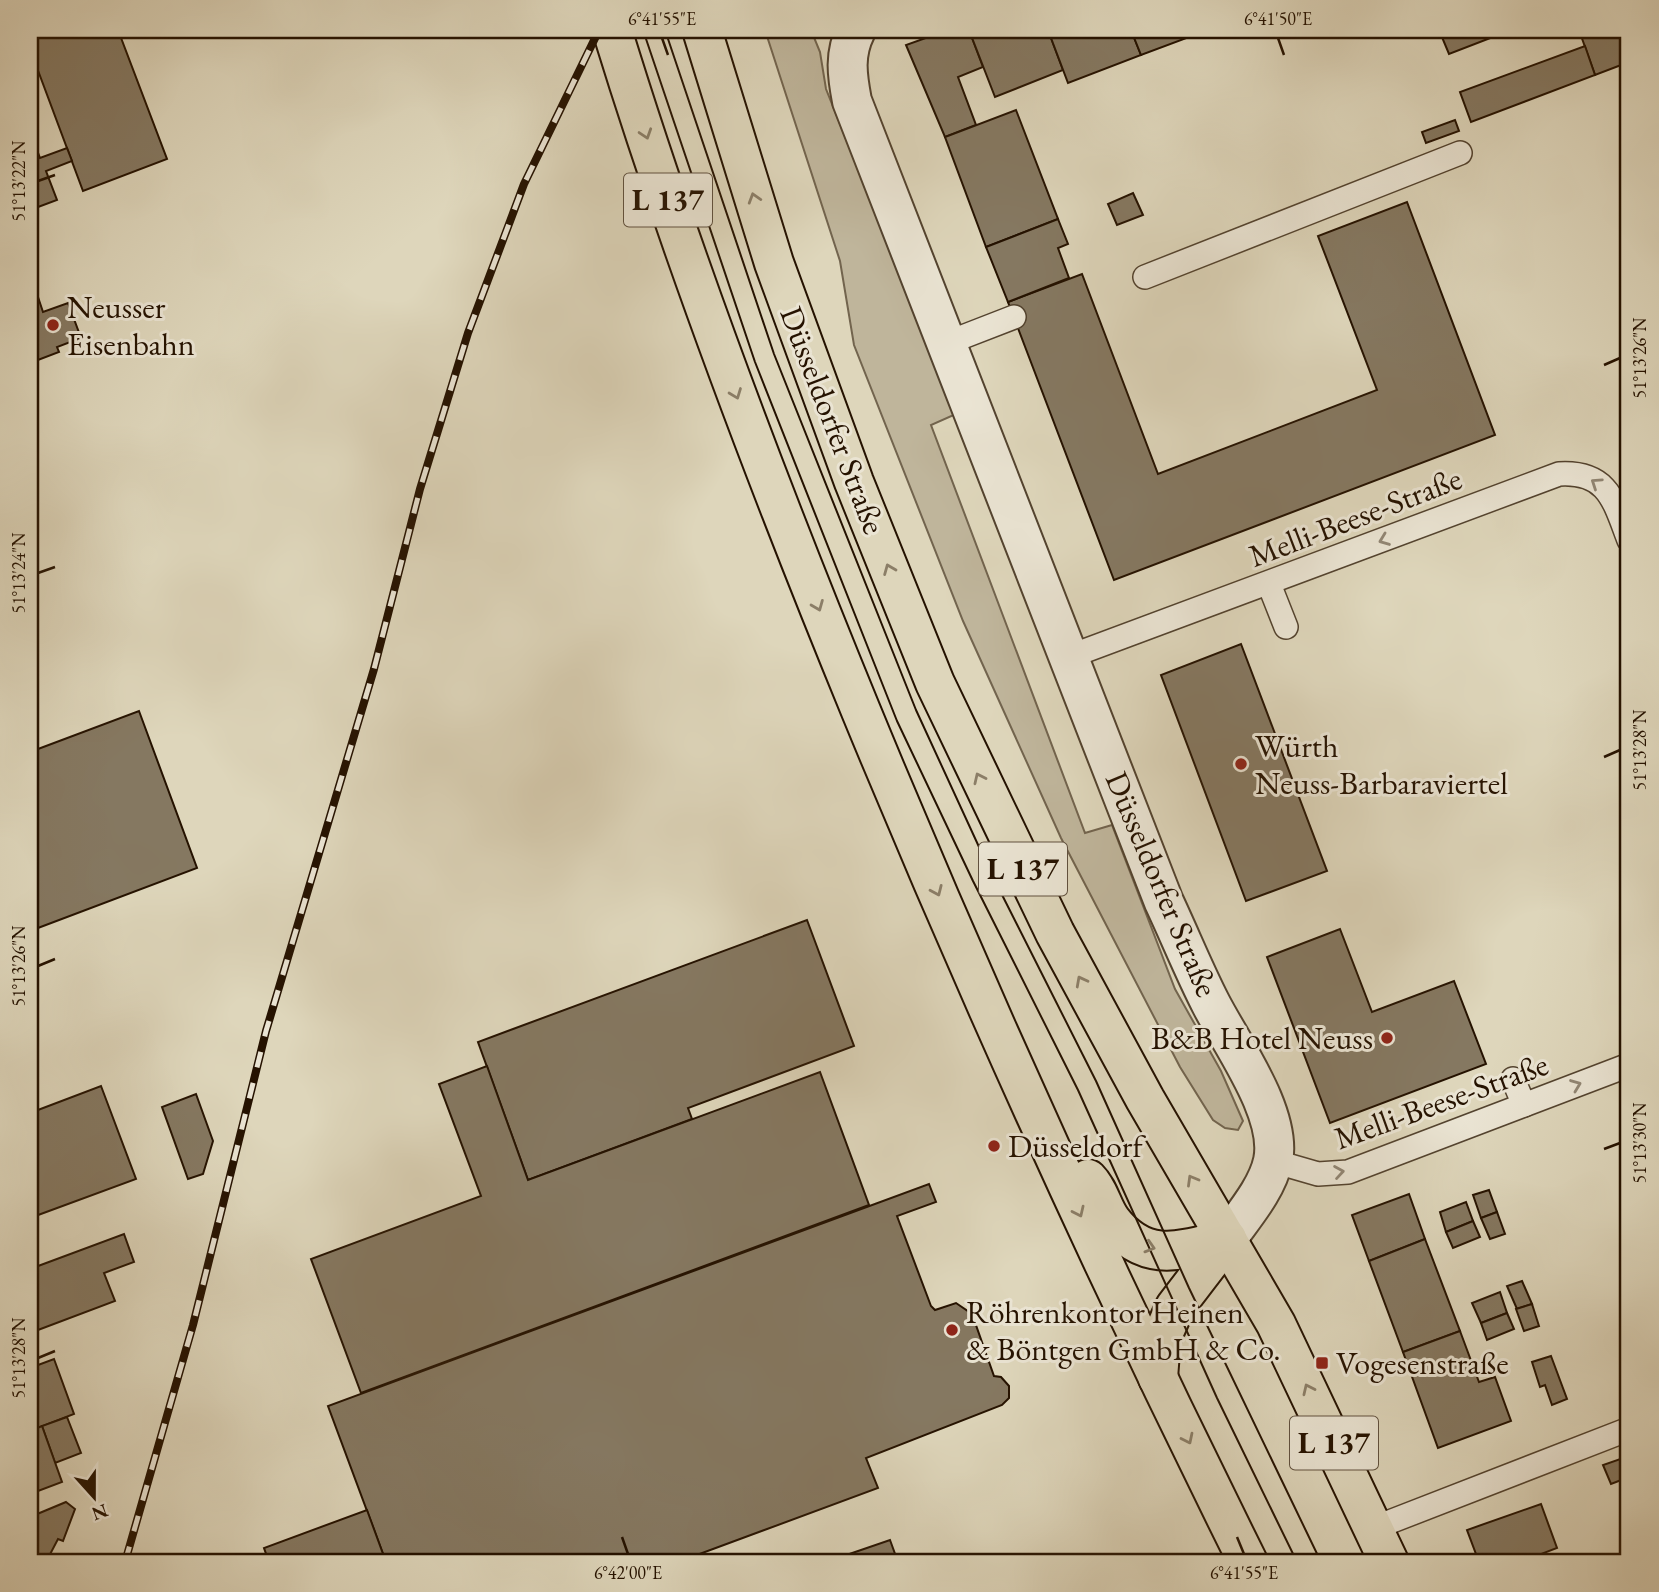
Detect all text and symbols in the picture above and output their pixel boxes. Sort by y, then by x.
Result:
text: 6°41'55"E [628,7,696,30]
text: 6°41'50"E [1244,7,1312,30]
one-way arrow [637,128,652,140]
text: 51°13'22"N [7,140,30,221]
road number: L 137 [624,174,712,227]
one-way arrow [748,192,763,204]
place label: Neusser Eisenbahn [67,286,195,365]
street label: Düsseldorfer Straße [770,300,896,540]
marker: Neusser Eisenbahn [45,317,61,333]
text: 51°13'26"N [1628,317,1651,398]
one-way arrow [727,388,741,400]
street label: Melli-Beese-Straße [1243,457,1467,577]
one-way arrow [1591,478,1604,491]
text: 51°13'24"N [7,532,30,613]
one-way arrow [1378,532,1390,546]
one-way arrow [884,564,898,576]
one-way arrow [810,599,824,611]
text: 51°13'28"N [1628,709,1651,790]
place label: Würth Neuss-Barbaraviertel [1255,725,1508,804]
marker: Würth Neuss-Barbaraviertel [1233,756,1249,772]
street label: Düsseldorfer Straße [1096,765,1228,1003]
one-way arrow [973,773,987,785]
road number: L 137 [979,842,1067,896]
one-way arrow [929,884,943,896]
text: 51°13'26"N [7,925,30,1006]
one-way arrow [1076,976,1089,989]
place label: B&B Hotel Neuss [1151,1017,1373,1059]
marker: B&B Hotel Neuss [1379,1030,1395,1046]
street label: Melli-Beese-Straße [1328,1043,1554,1159]
one-way arrow [1570,1079,1582,1093]
text: 51°13'30"N [1628,1102,1651,1183]
place label: Düsseldorf [1008,1125,1147,1167]
marker: Düsseldorf [986,1138,1002,1154]
one-way arrow [1333,1165,1345,1180]
one-way arrow [1188,1174,1201,1187]
one-way arrow [1071,1205,1085,1218]
one-way arrow [1143,1239,1156,1254]
place label: Röhrenkontor Heinen & Böntgen GmbH & Co. [966,1291,1281,1370]
text: 51°13'28"N [7,1317,30,1398]
marker: Röhrenkontor Heinen & Böntgen GmbH & Co. [944,1322,960,1338]
place label: Vogesenstraße [1336,1342,1509,1384]
marker: Vogesenstraße [1314,1355,1330,1371]
one-way arrow [1303,1384,1317,1396]
road number: L 137 [1290,1416,1378,1470]
one-way arrow [1179,1432,1193,1444]
north arrow [60,1462,130,1532]
text: N [88,1498,112,1527]
text: 6°42'00"E [594,1561,662,1584]
text: 6°41'55"E [1210,1561,1278,1584]

